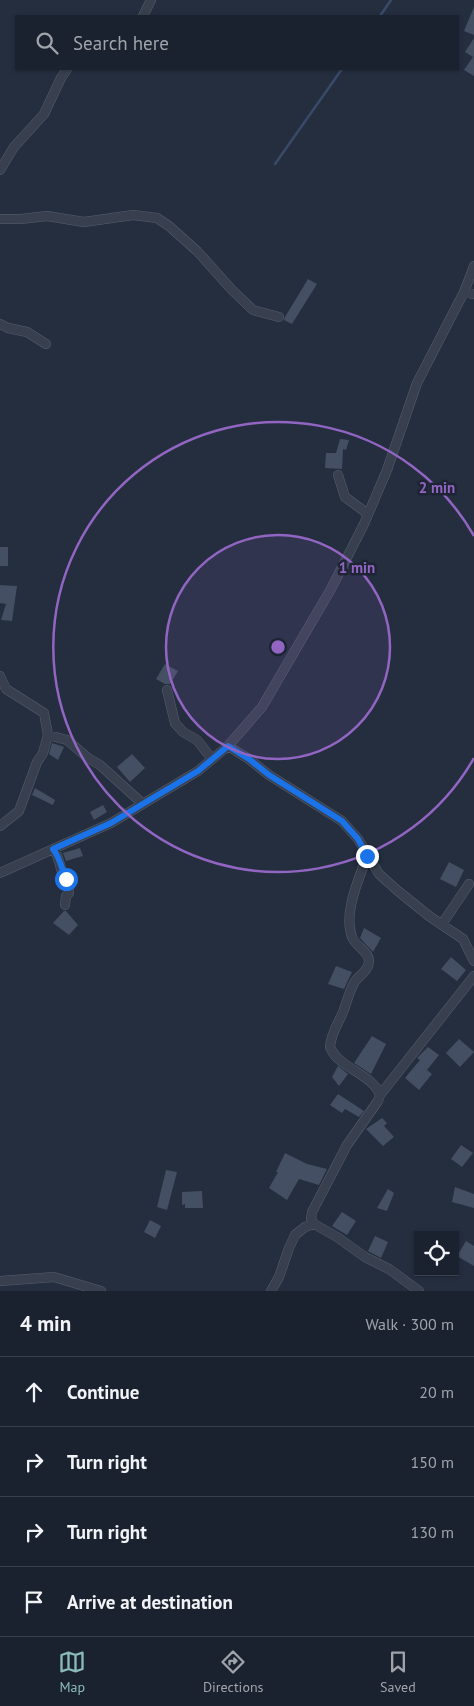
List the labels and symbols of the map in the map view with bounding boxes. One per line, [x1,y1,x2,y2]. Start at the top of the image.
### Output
text: 2 min [419,478,455,497]
text: 1 min [339,558,375,577]
centre of rings [269,638,287,656]
route end [356,845,379,868]
route start [55,868,78,891]

